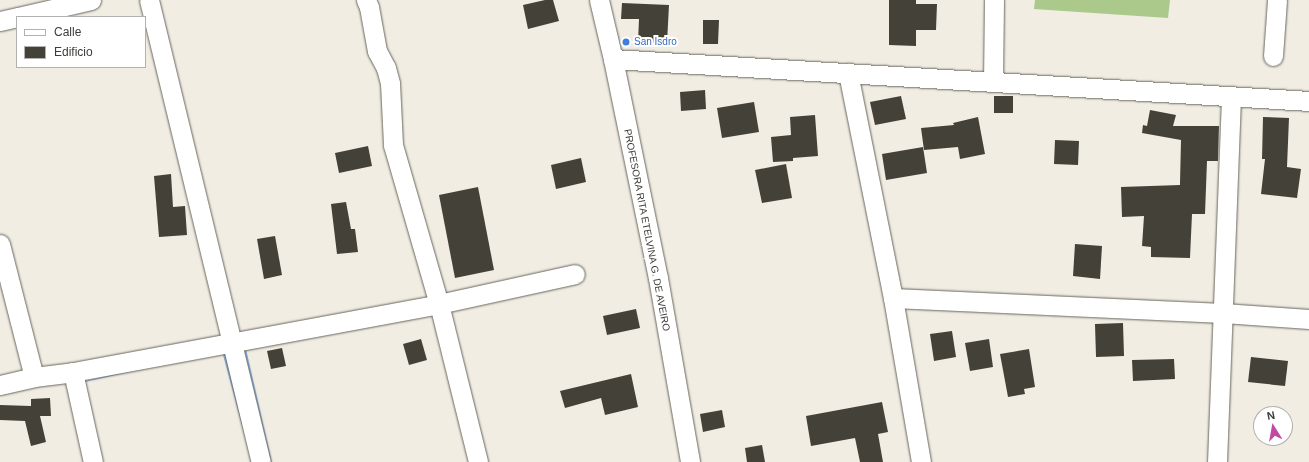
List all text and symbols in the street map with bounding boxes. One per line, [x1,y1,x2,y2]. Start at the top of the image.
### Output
legend [16,16,146,68]
text: Calle [54,25,81,39]
place label: San Isdro [634,36,677,48]
marker: San Isdro [621,37,631,47]
text: Edificio [54,45,93,59]
street label: PROFESORA RITA ETELVINA G. DE AVEIRO [621,127,673,333]
north arrow [1253,406,1293,446]
text: N [1266,409,1276,422]

